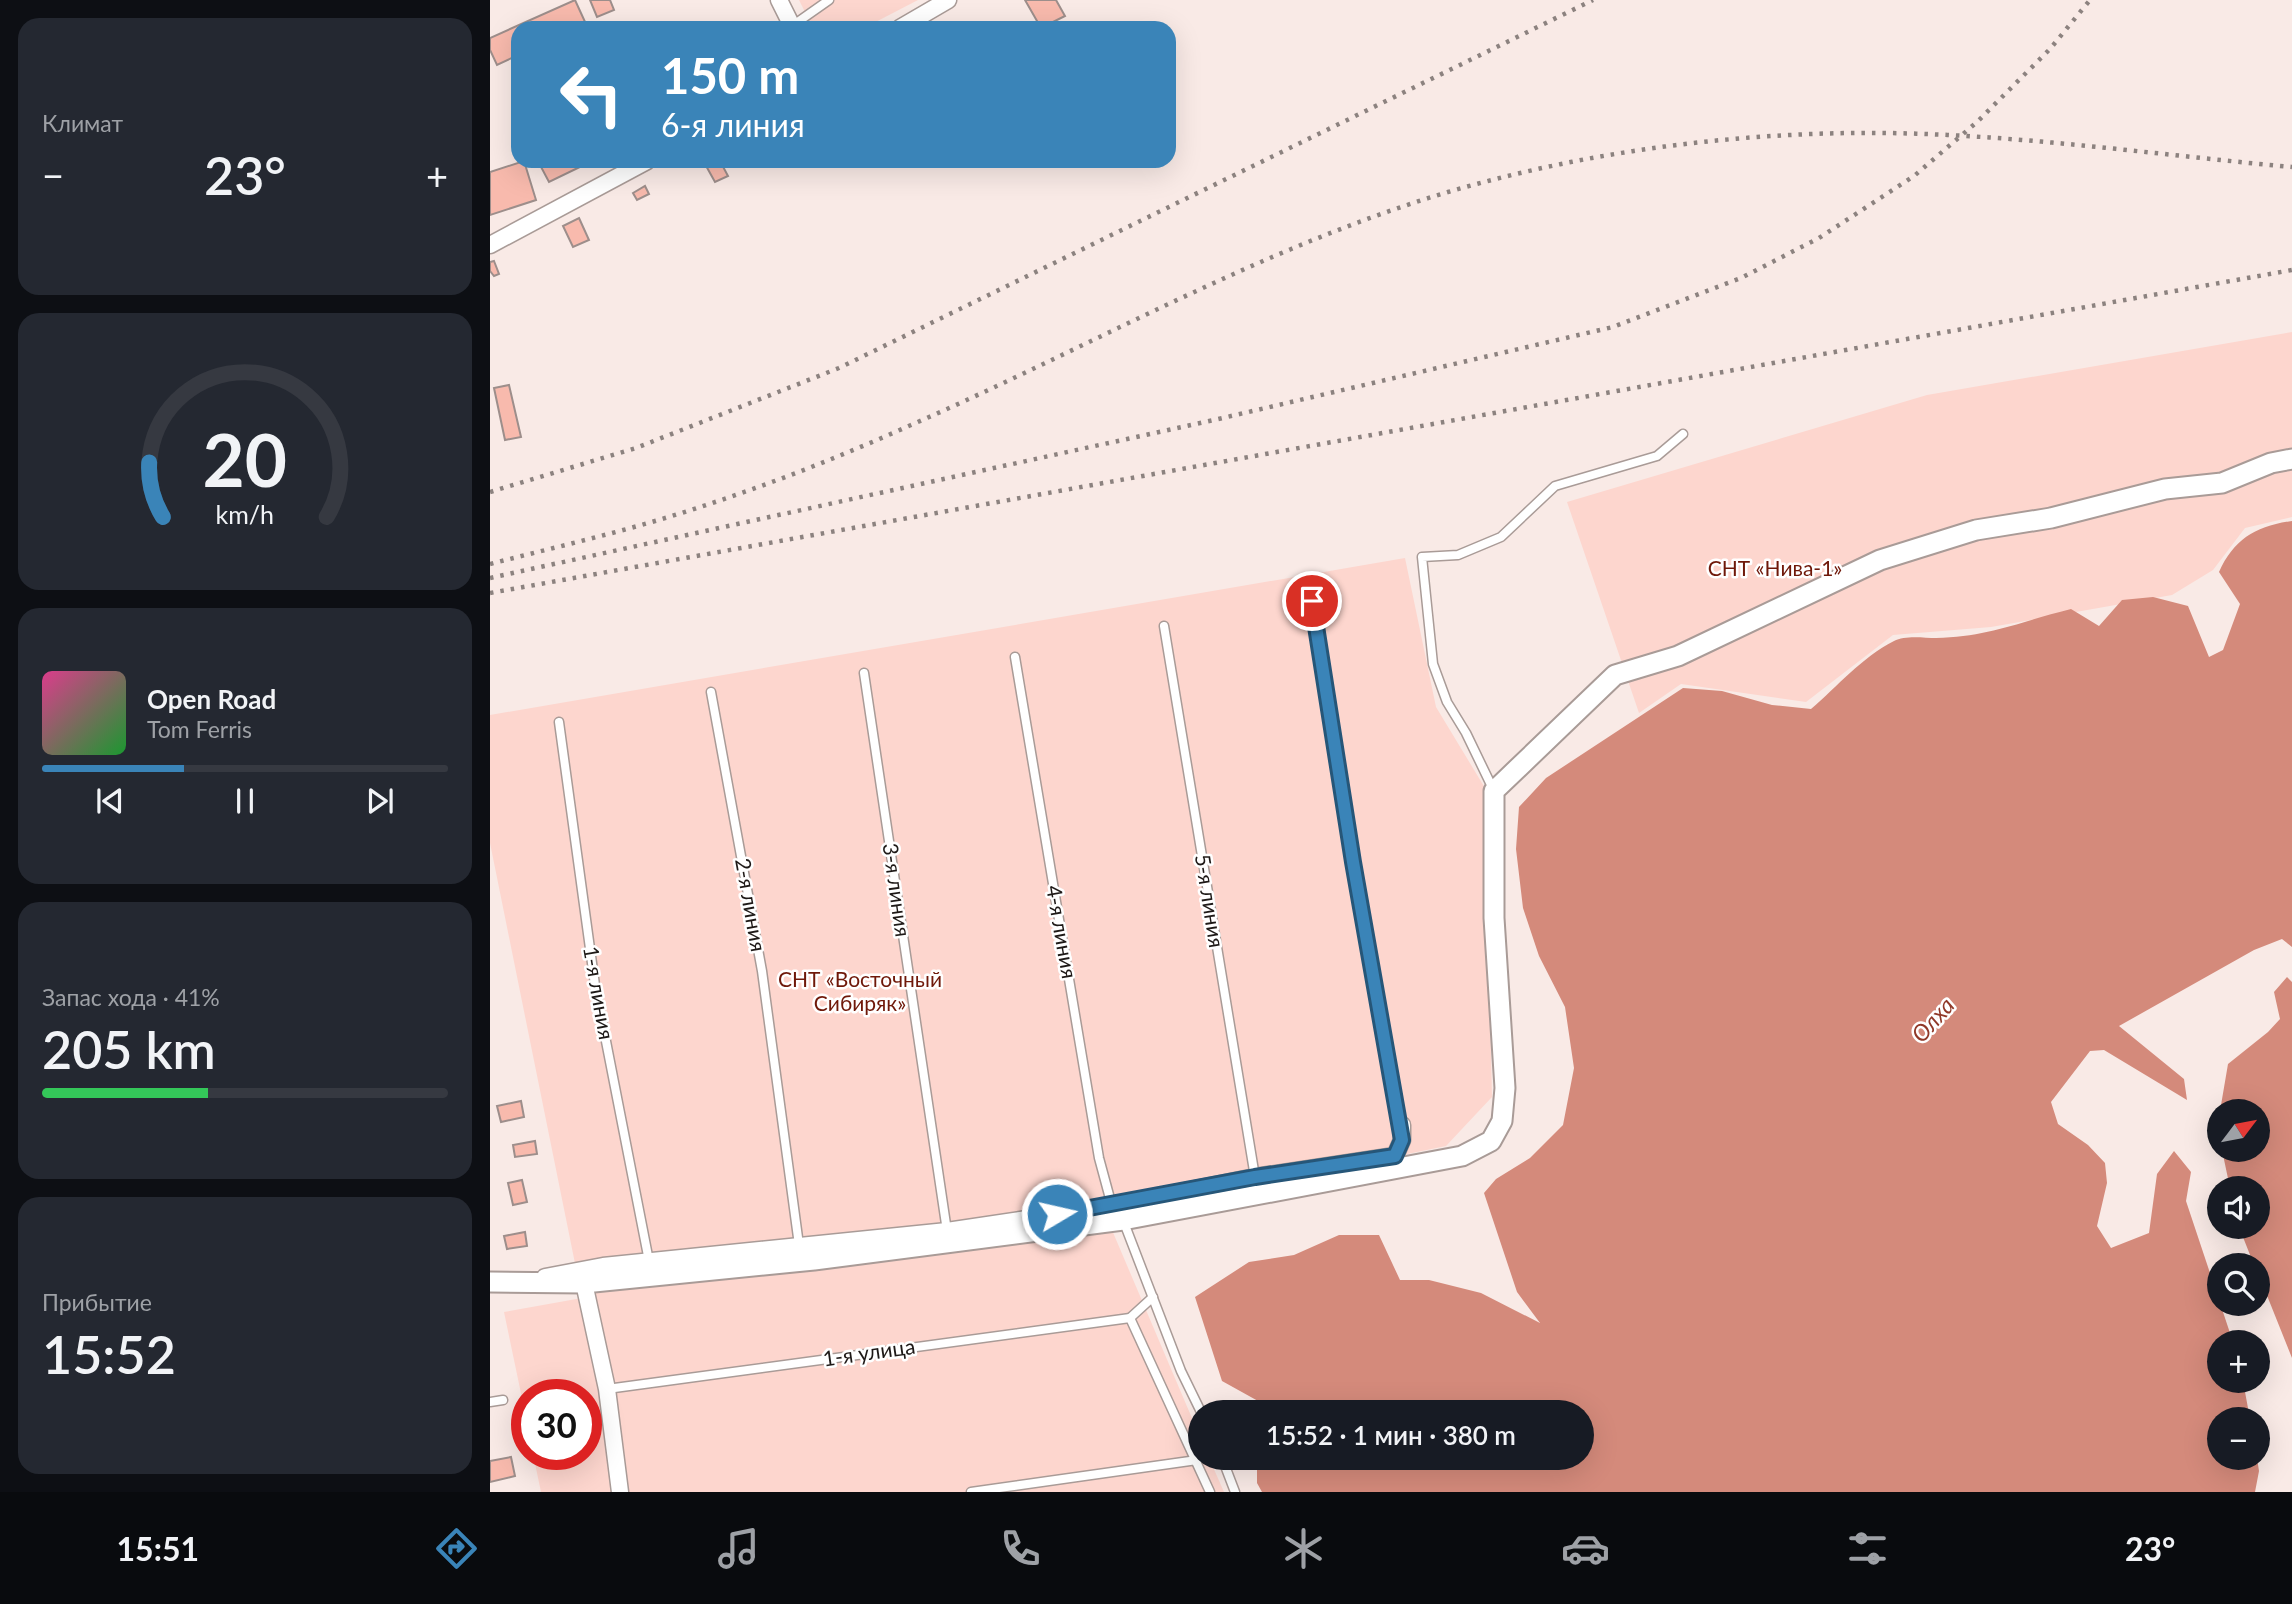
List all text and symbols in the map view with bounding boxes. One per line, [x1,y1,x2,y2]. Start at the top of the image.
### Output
text: 150 m [661,46,799,104]
icon: left [546,49,637,140]
text: 6-я линия [661,105,805,144]
text: Климат [42,109,123,137]
text: 23° [204,144,286,206]
text: − [42,152,64,198]
text: + [426,152,448,198]
text: 20 [203,416,287,504]
text: km/h [216,499,274,529]
park label: СНТ «Нива-1» [1708,555,1842,580]
pin [1282,571,1342,631]
icon: arrive [1293,582,1331,620]
text: Open Road [147,683,276,715]
text: Tom Ferris [147,715,252,743]
icon: previous [91,782,129,820]
icon: pause [226,782,264,820]
icon: next [361,782,399,820]
street label: 3-я линия [879,841,916,938]
street label: 5-я линия [1191,852,1230,949]
street label: 2-я линия [731,856,772,953]
street label: 4-я линия [1042,883,1083,980]
street label: 1-я линия [579,944,620,1041]
park label: СНТ «Восточный Сибиряк» [778,966,942,1015]
text: Запас хода · 41% [42,983,220,1011]
water label: Олха [1905,991,1960,1047]
text: 205 km [42,1018,216,1080]
north arrow [2207,1099,2270,1162]
map controls [2207,1099,2270,1470]
button: sound [2207,1176,2270,1239]
position arrow [1020,1177,1094,1251]
button: search [2207,1253,2270,1316]
text: Прибытие [42,1288,152,1316]
text: 15:52 [42,1323,176,1385]
button: + [2207,1330,2270,1393]
street label: 1-я улица [821,1333,917,1370]
speed limit sign: 30 [511,1379,602,1470]
button: − [2207,1407,2270,1470]
text: 15:52 · 1 мин · 380 m [1266,1419,1516,1451]
icon: directions [432,1524,481,1573]
icon: music [714,1524,763,1573]
icon: phone [996,1524,1045,1573]
icon: climate [1279,1524,1328,1573]
icon: car [1561,1524,1610,1573]
icon: filters [1843,1524,1892,1573]
text: 15:51 [117,1529,199,1568]
text: 23° [2125,1529,2175,1568]

